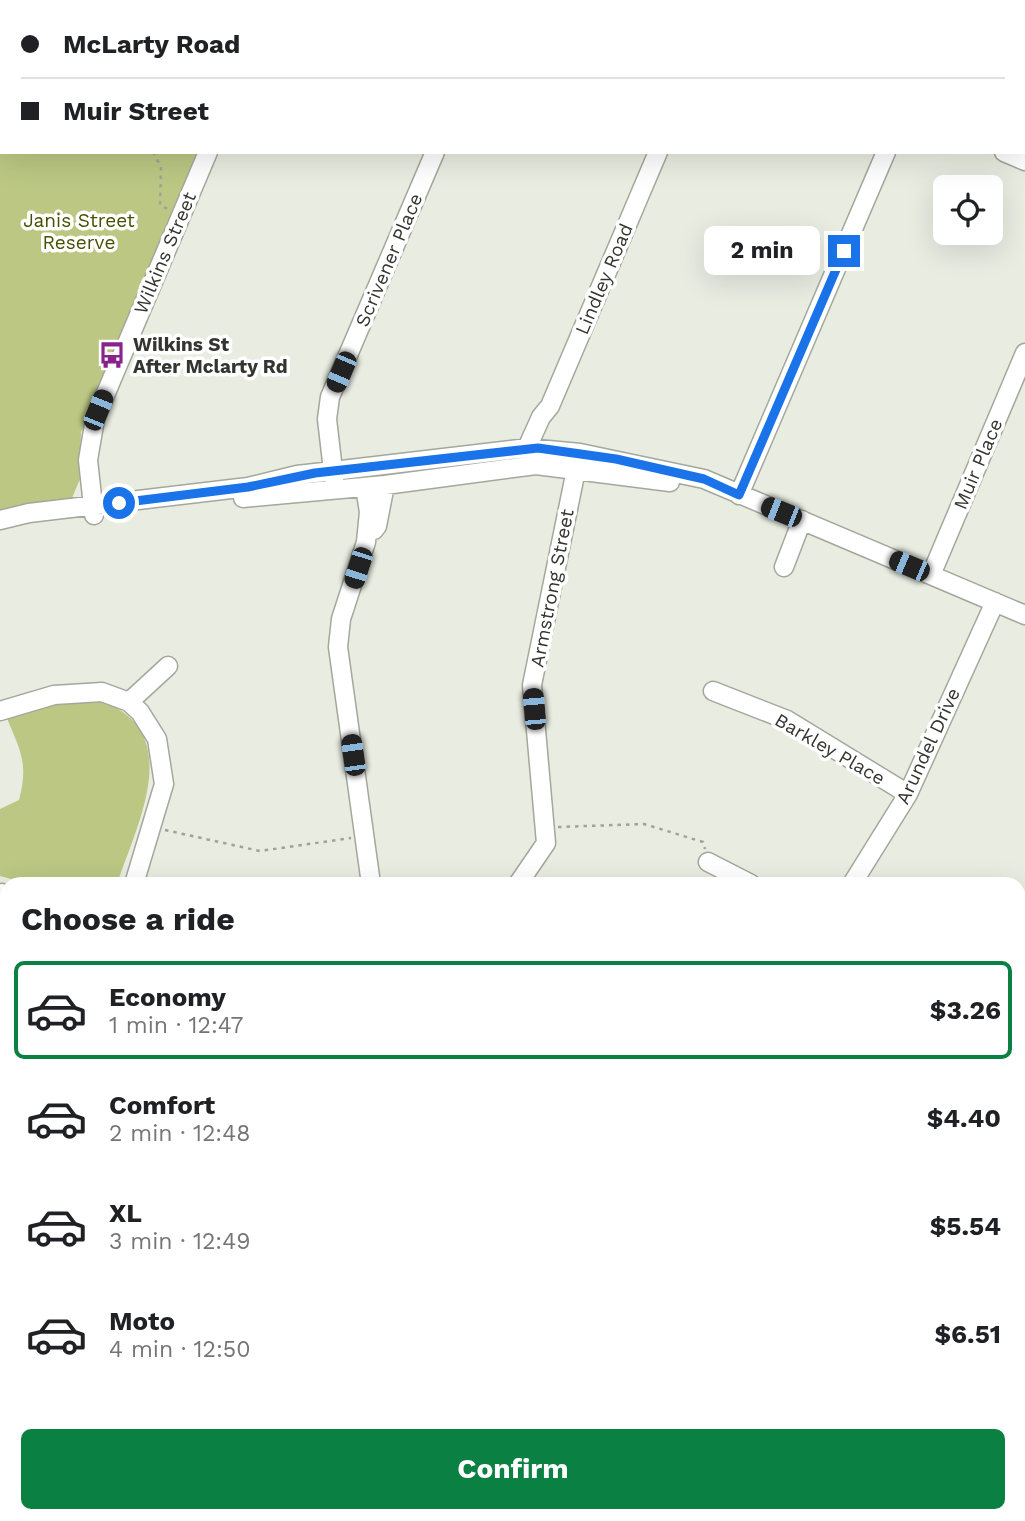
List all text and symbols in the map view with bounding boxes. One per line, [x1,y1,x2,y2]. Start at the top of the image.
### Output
text: McLarty Road [63,29,240,59]
text: Muir Street [63,96,209,126]
map controls [933,175,1003,245]
button: locate [933,175,1003,245]
street label: Wilkins Street [129,188,201,318]
street label: Scrivener Place [351,190,427,330]
park label: Janis Street Reserve [23,209,135,254]
street label: Lindley Road [570,220,638,338]
callout: 2 min [704,226,820,276]
route end [828,235,860,267]
text: 2 min [731,237,793,264]
place label: Wilkins St After Mclarty Rd [133,333,288,378]
bus stop icon: Wilkins St After Mclarty Rd [97,340,127,370]
car [324,349,359,395]
car [81,387,116,433]
street label: Muir Place [949,415,1007,513]
route start [103,487,135,519]
car [758,494,805,530]
street label: Armstrong Street [525,507,579,669]
car [342,545,375,591]
car [886,548,933,584]
street label: Arundel Drive [891,684,965,808]
car [522,687,547,731]
street label: Barkley Place [771,708,889,790]
car [340,733,367,777]
text: Choose a ride [21,900,235,938]
icon: car [25,979,88,1042]
text: Economy [109,982,226,1012]
text: $3.26 [930,995,1001,1025]
text: 1 min · 12:47 [109,1012,244,1039]
icon: car [25,1087,88,1150]
text: Comfort [109,1090,215,1120]
text: $4.40 [927,1103,1001,1133]
text: 2 min · 12:48 [109,1120,250,1147]
icon: car [25,1195,88,1258]
text: XL [109,1198,142,1228]
text: $5.54 [930,1211,1001,1241]
text: 3 min · 12:49 [109,1228,250,1255]
icon: car [25,1303,88,1366]
text: Moto [109,1306,175,1336]
text: $6.51 [934,1319,1001,1349]
text: 4 min · 12:50 [109,1336,250,1363]
button: Confirm [21,1429,1005,1509]

